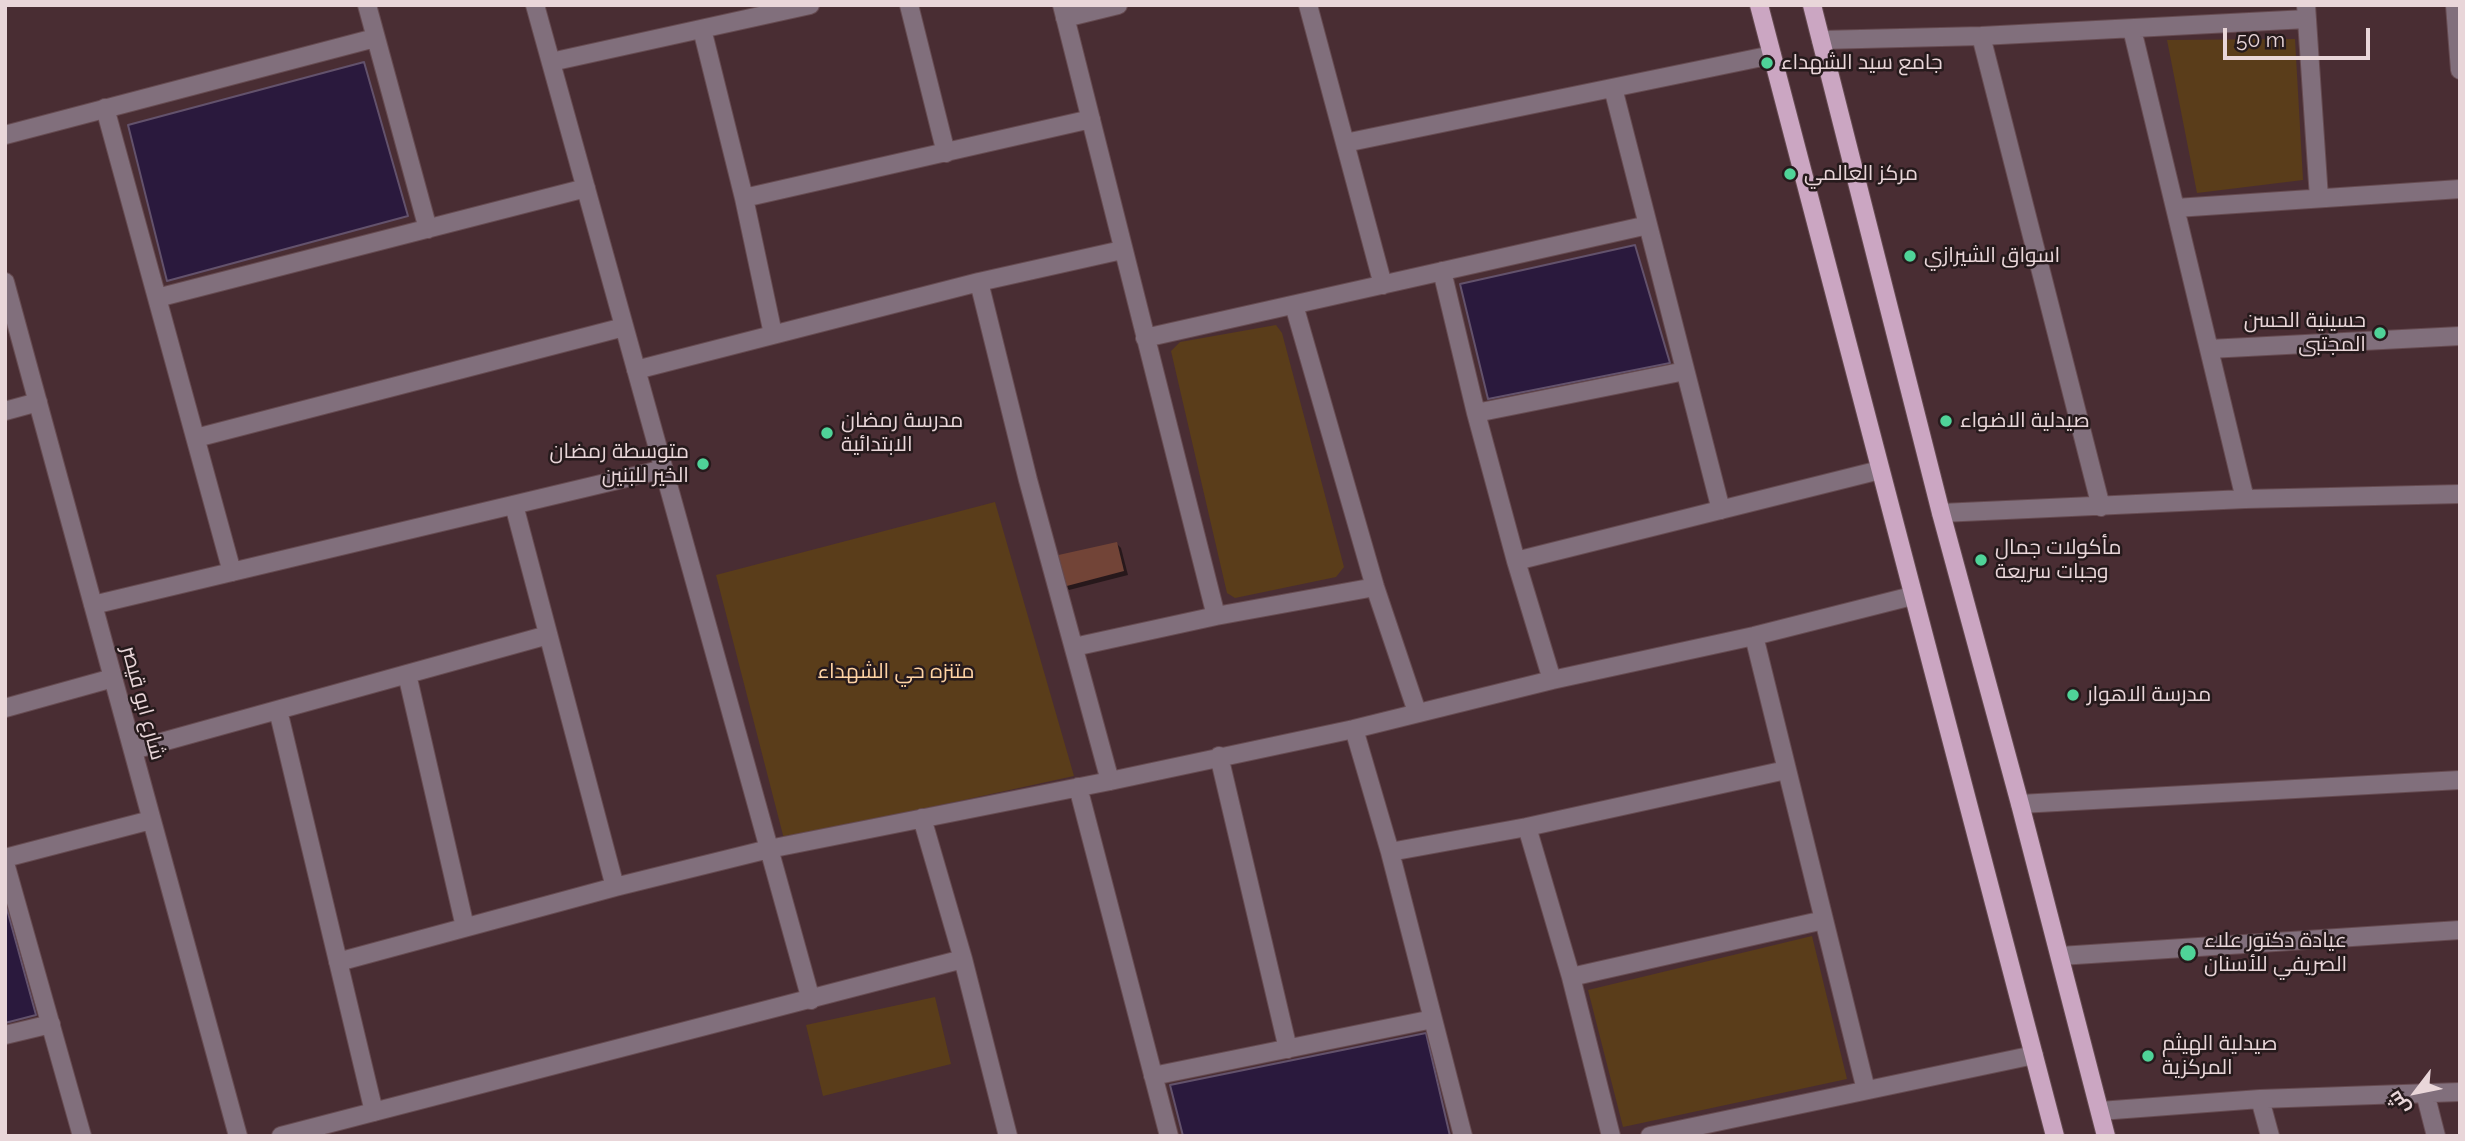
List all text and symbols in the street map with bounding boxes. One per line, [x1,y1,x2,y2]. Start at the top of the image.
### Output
scale bar [2227,14,2374,58]
text: 50 m [2236,27,2285,52]
place label: جامع سيد الشهداء [1781,50,1943,76]
marker: جامع سيد الشهداء [1759,55,1775,71]
place label: مركز العالمي [1804,161,1918,187]
marker: مركز العالمي [1782,166,1798,182]
place label: اسواق الشيرازي [1924,243,2060,269]
marker: اسواق الشيرازي [1902,248,1918,264]
place label: حسينية الحسن المجتبى [2244,308,2366,358]
marker: حسينية الحسن المجتبى [2372,325,2388,341]
place label: مدرسة رمضان الابتدائية [841,408,963,458]
place label: صيدلية الاضواء [1960,408,2090,434]
marker: صيدلية الاضواء [1938,413,1954,429]
marker: مدرسة رمضان الابتدائية [819,425,835,441]
place label: متوسطة رمضان الخير للبنين [550,439,689,489]
marker: متوسطة رمضان الخير للبنين [695,456,711,472]
place label: مأكولات جمال وجبات سريعة [1995,535,2121,585]
marker: مأكولات جمال وجبات سريعة [1973,552,1989,568]
street label: شارع ابو قيصر [116,643,170,763]
park label: متنزه حي الشهداء [818,659,974,685]
place label: مدرسة الاهوار [2087,682,2211,708]
marker: مدرسة الاهوار [2065,687,2081,703]
place label: عيادة دكتور علاء الصريفي للأسنان [2204,928,2347,978]
marker: عيادة دكتور علاء الصريفي للأسنان [2178,943,2198,963]
place label: صيدلية الهيثم المركزية [2162,1031,2278,1081]
marker: صيدلية الهيثم المركزية [2140,1048,2156,1064]
north arrow [2381,1057,2451,1127]
text: ش [2382,1087,2414,1119]

